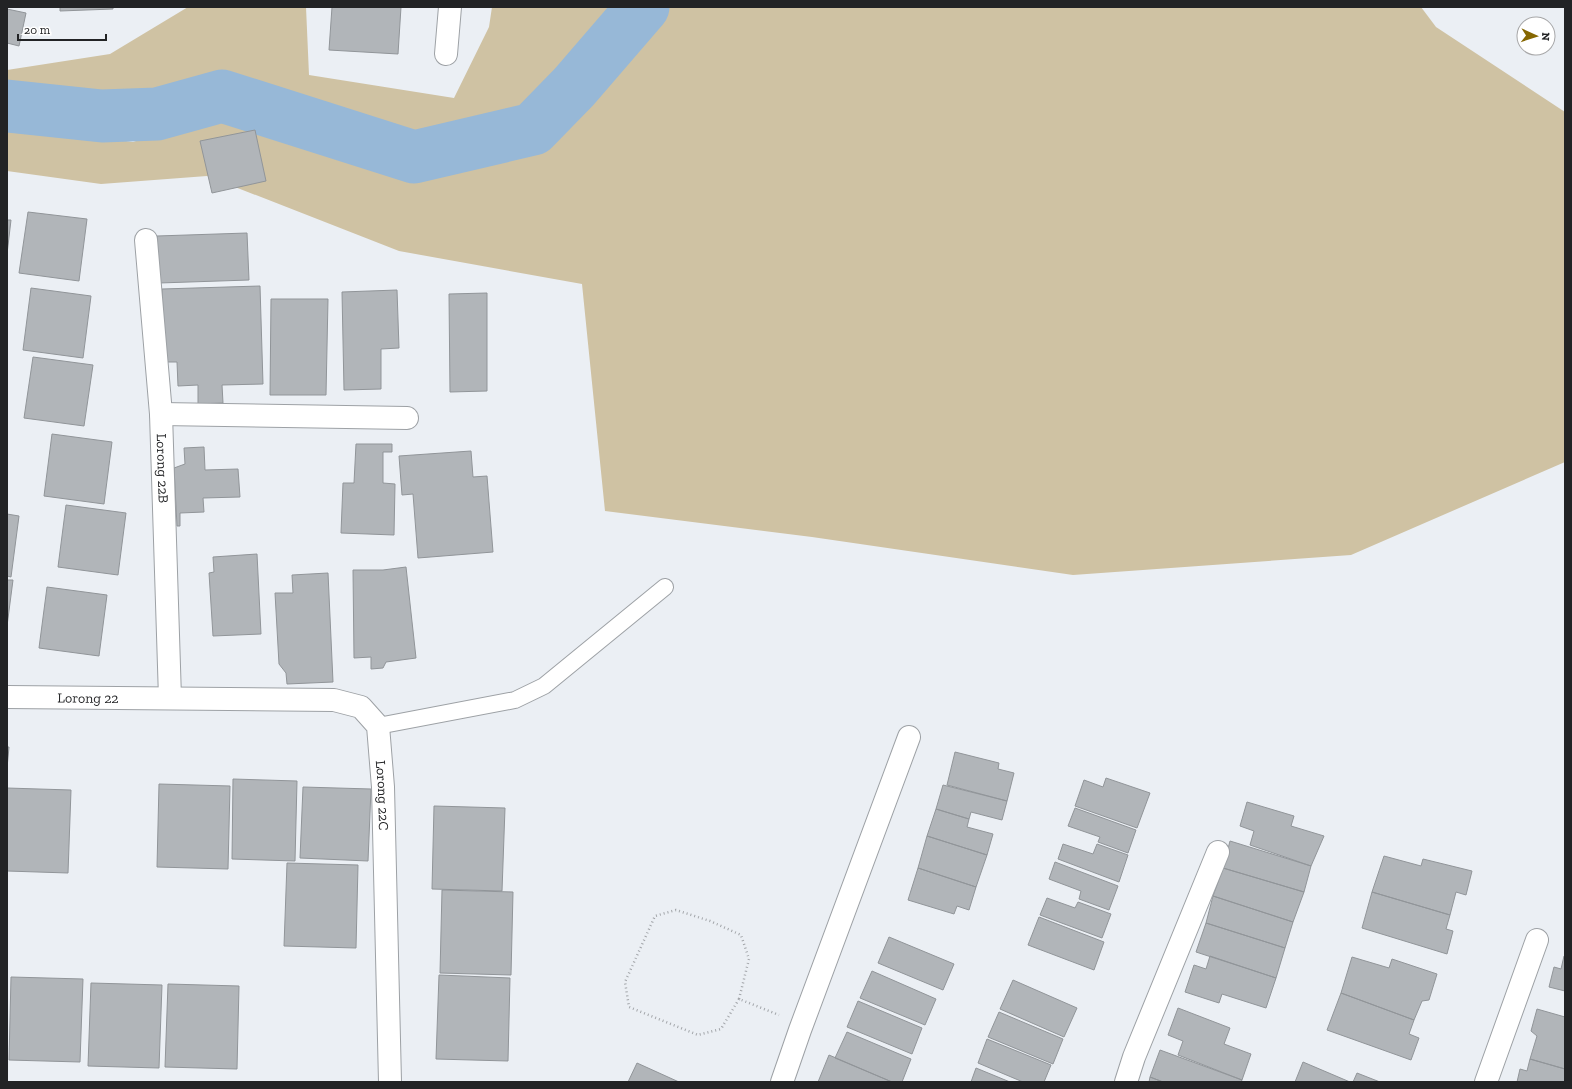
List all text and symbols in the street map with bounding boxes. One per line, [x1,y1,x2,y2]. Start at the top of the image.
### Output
scale bar [18,16,106,42]
north arrow [1516,16,1556,56]
text: 20 m [24,23,51,37]
text: N [1539,32,1552,42]
street label: Lorong 22B [153,433,172,503]
street label: Lorong 22 [57,689,119,707]
street label: Lorong 22C [372,760,393,831]

